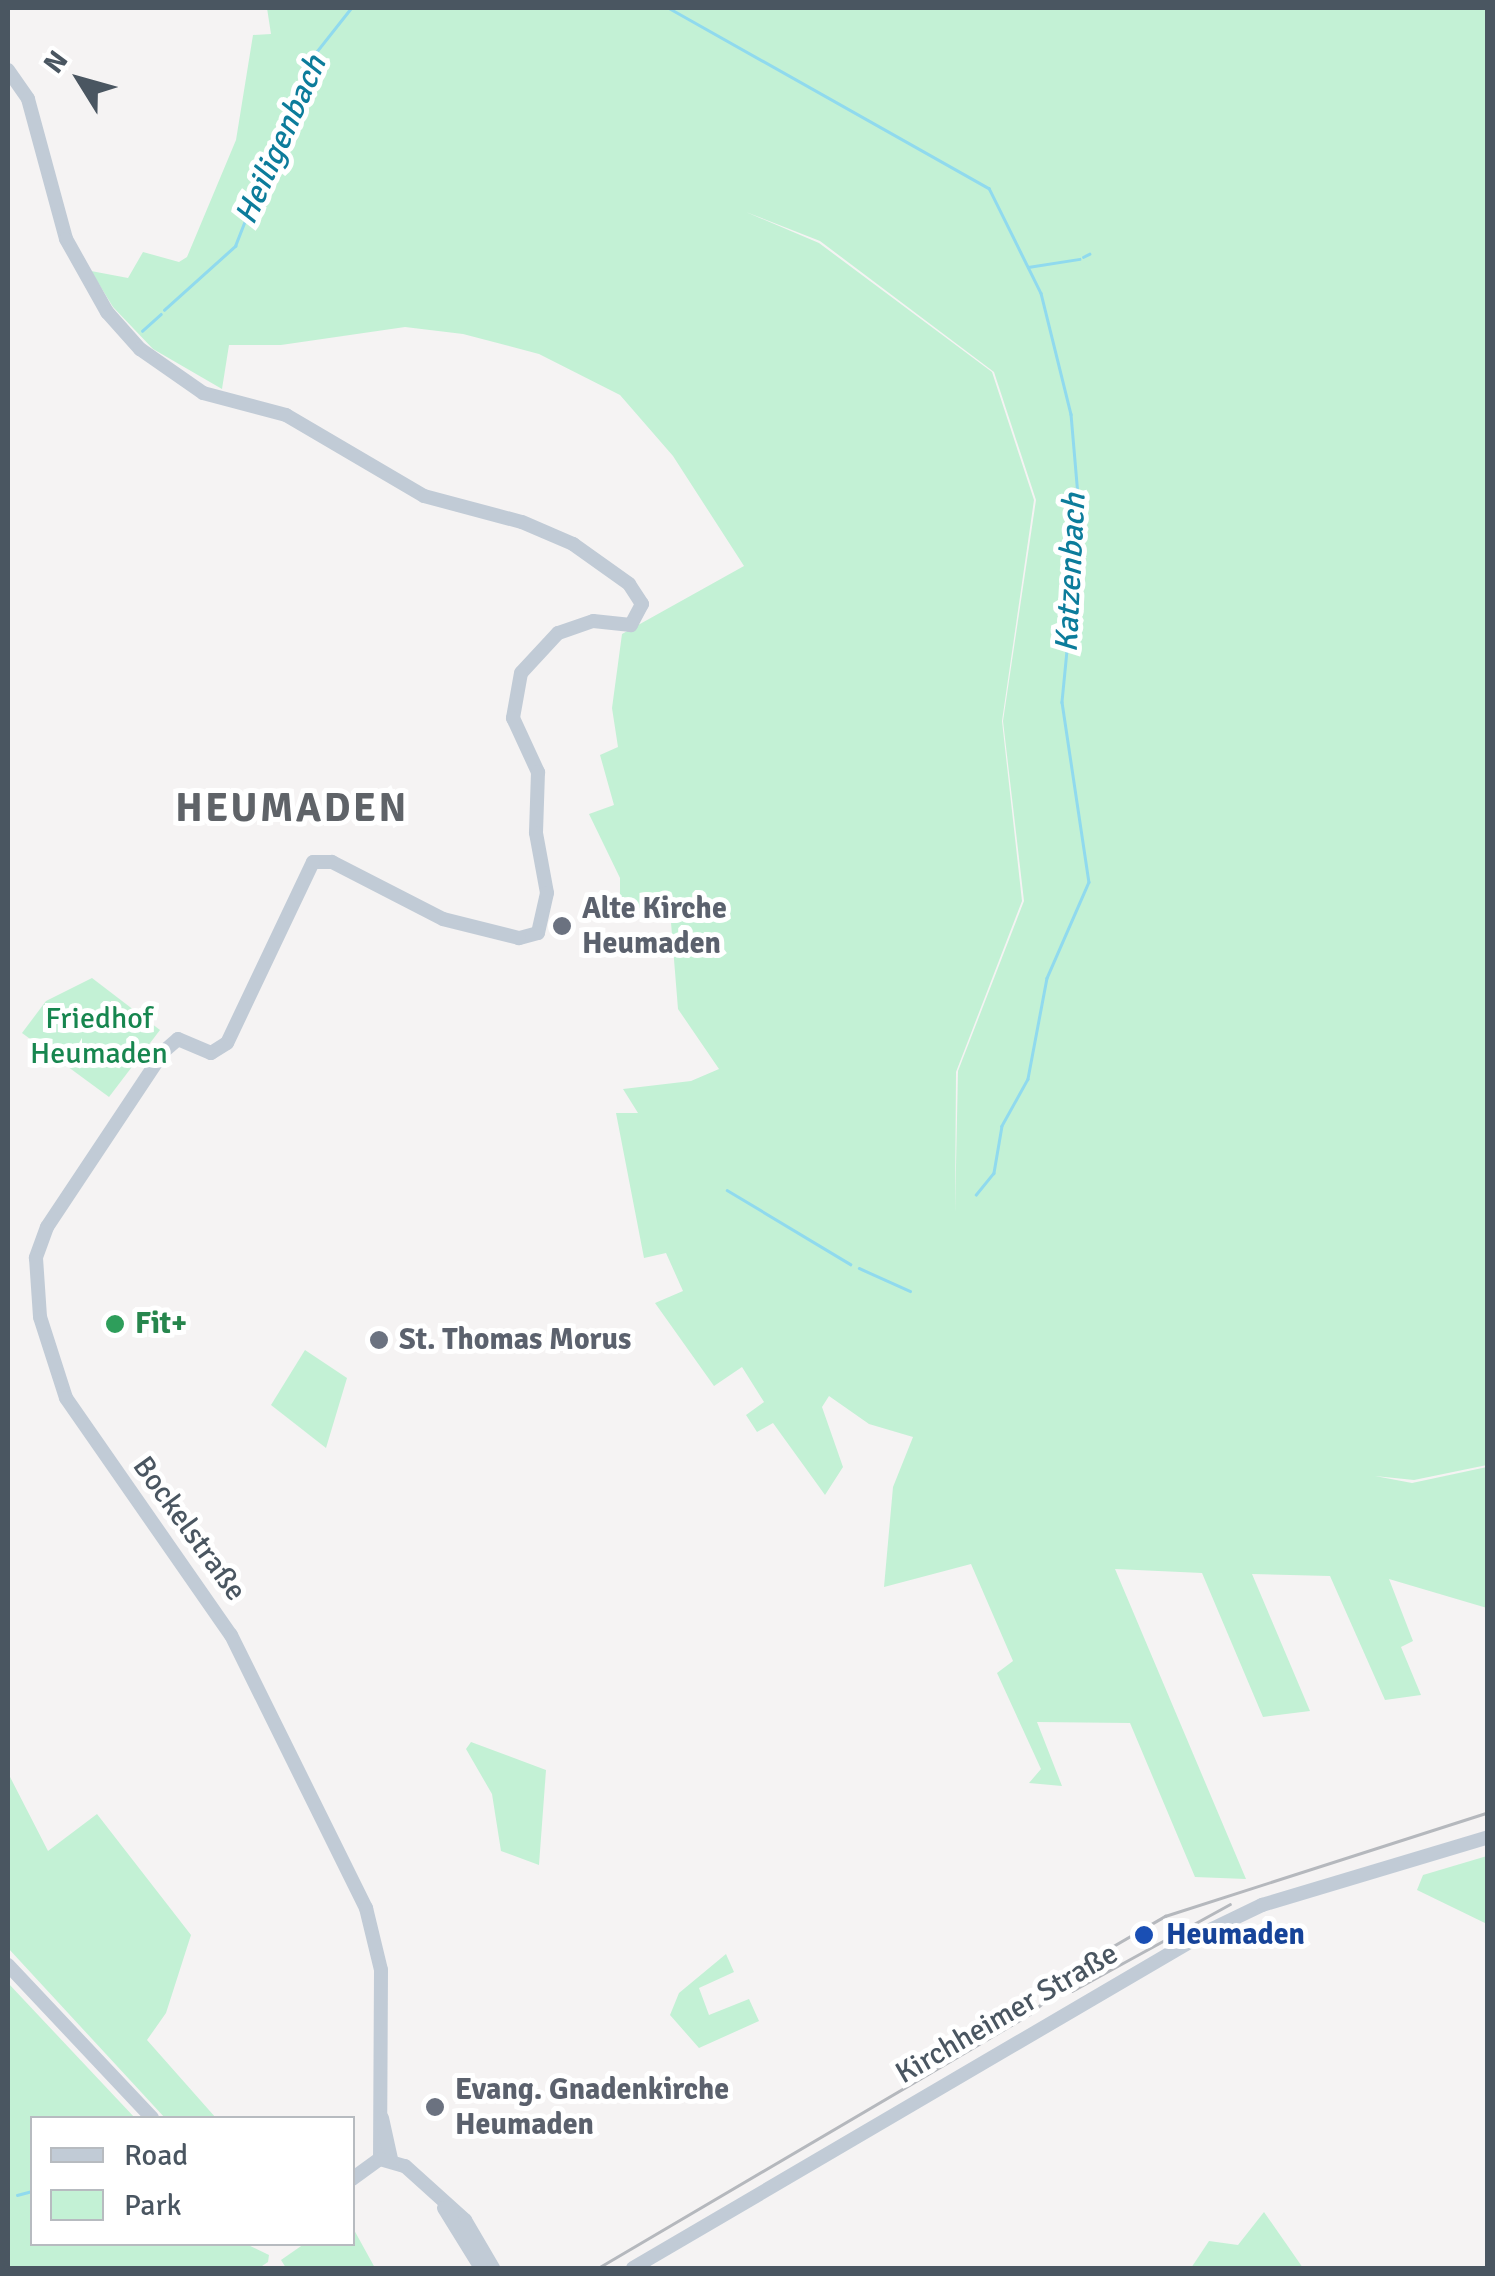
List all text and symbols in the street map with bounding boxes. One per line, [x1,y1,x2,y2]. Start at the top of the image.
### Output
north arrow [30,30,130,130]
text: N [37,44,75,80]
water label: Heiligenbach [227,50,335,230]
water label: Katzenbach [1048,492,1094,654]
district label: HEUMADEN [175,784,409,832]
place label: Alte Kirche Heumaden [582,891,727,962]
marker: Alte Kirche Heumaden [551,915,573,937]
park label: Friedhof Heumaden [30,1001,168,1072]
place label: Fit+ [135,1306,187,1342]
marker: Fit+ [104,1313,126,1335]
place label: St. Thomas Morus [399,1322,631,1358]
marker: St. Thomas Morus [368,1329,390,1351]
street label: Bockelstraße [125,1450,253,1608]
place label: Heumaden [1166,1917,1305,1953]
marker: Heumaden [1131,1922,1157,1948]
street label: Kirchheimer Straße [890,1936,1124,2092]
place label: Evang. Gnadenkirche Heumaden [455,2072,729,2142]
marker: Evang. Gnadenkirche Heumaden [424,2096,446,2118]
legend [30,2116,355,2246]
text: Road [124,2137,188,2174]
text: Park [124,2187,182,2224]

